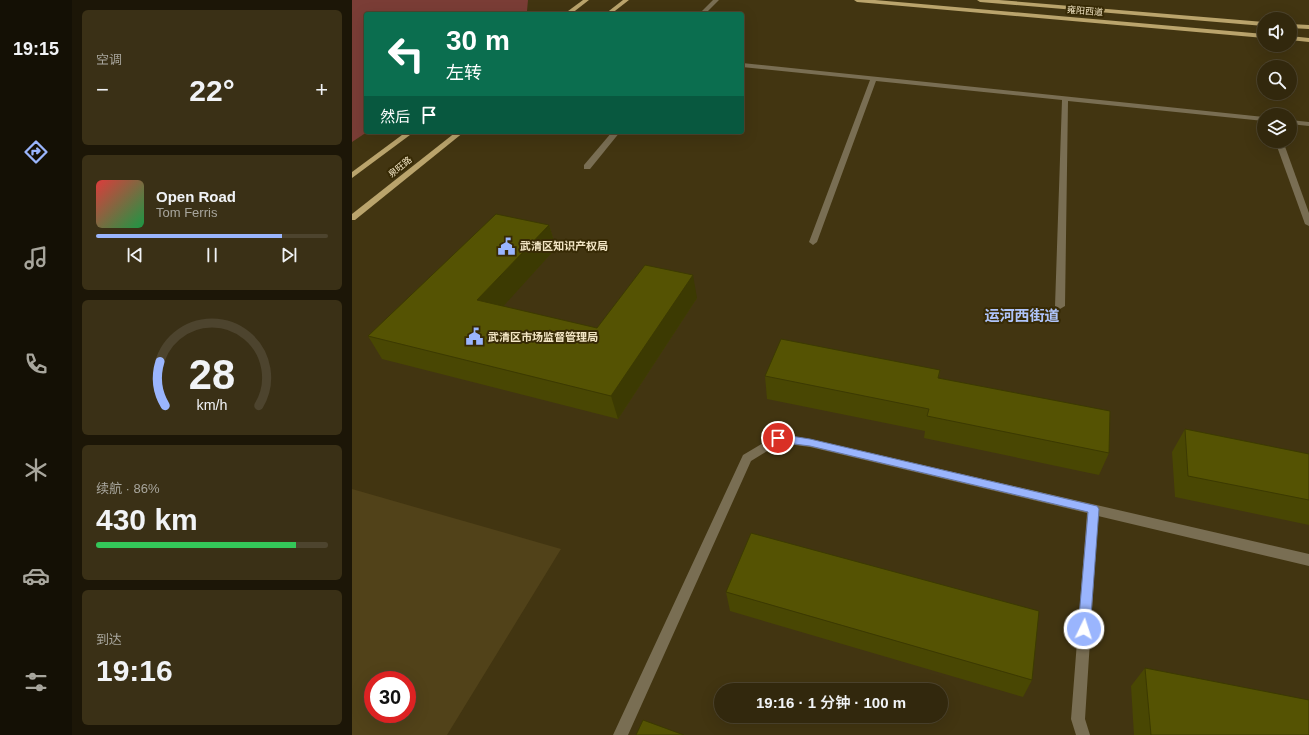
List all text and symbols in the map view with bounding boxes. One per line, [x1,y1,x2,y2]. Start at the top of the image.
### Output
street label: 雍阳西道 [1067,4,1103,18]
map controls [1257,12,1297,148]
button: sound [1257,12,1297,52]
text: 30 m [446,25,510,56]
icon: left [380,28,432,80]
text: 19:15 [13,39,59,59]
text: 空调 [96,52,122,67]
button: search [1257,60,1297,100]
text: 左转 [446,63,482,83]
text: 22° [189,74,235,107]
text: − [96,77,109,102]
text: + [315,77,328,102]
icon: arrive [418,104,440,126]
text: 然后 [380,108,410,125]
button: layers [1257,108,1297,148]
icon: directions [22,138,50,166]
street label: 泉旺路 [386,155,414,179]
text: Open Road [156,188,236,205]
text: Tom Ferris [156,205,217,220]
public building icon: 武清区知识产权局 [497,236,517,256]
place label: 武清区知识产权局 [520,240,608,252]
icon: music [22,244,50,272]
icon: previous [124,244,146,266]
icon: pause [201,244,223,266]
icon: next [278,244,300,266]
district label: 运河西街道 [984,307,1060,324]
public building icon: 武清区市场监督管理局 [465,327,485,347]
place label: 武清区市场监督管理局 [488,331,598,343]
icon: phone [22,350,50,378]
text: 28 [189,350,235,397]
text: km/h [197,396,228,412]
pin [761,421,795,455]
icon: arrive [767,427,789,449]
icon: climate [22,456,50,484]
text: 续航 · 86% [96,481,160,496]
text: 430 km [96,503,198,536]
icon: car [22,562,50,590]
position arrow [1063,608,1105,650]
text: 到达 [96,632,122,647]
text: 19:16 [96,654,173,687]
icon: filters [22,668,50,696]
speed limit sign: 30 [364,671,416,723]
text: 19:16 · 1 分钟 · 100 m [756,694,906,711]

